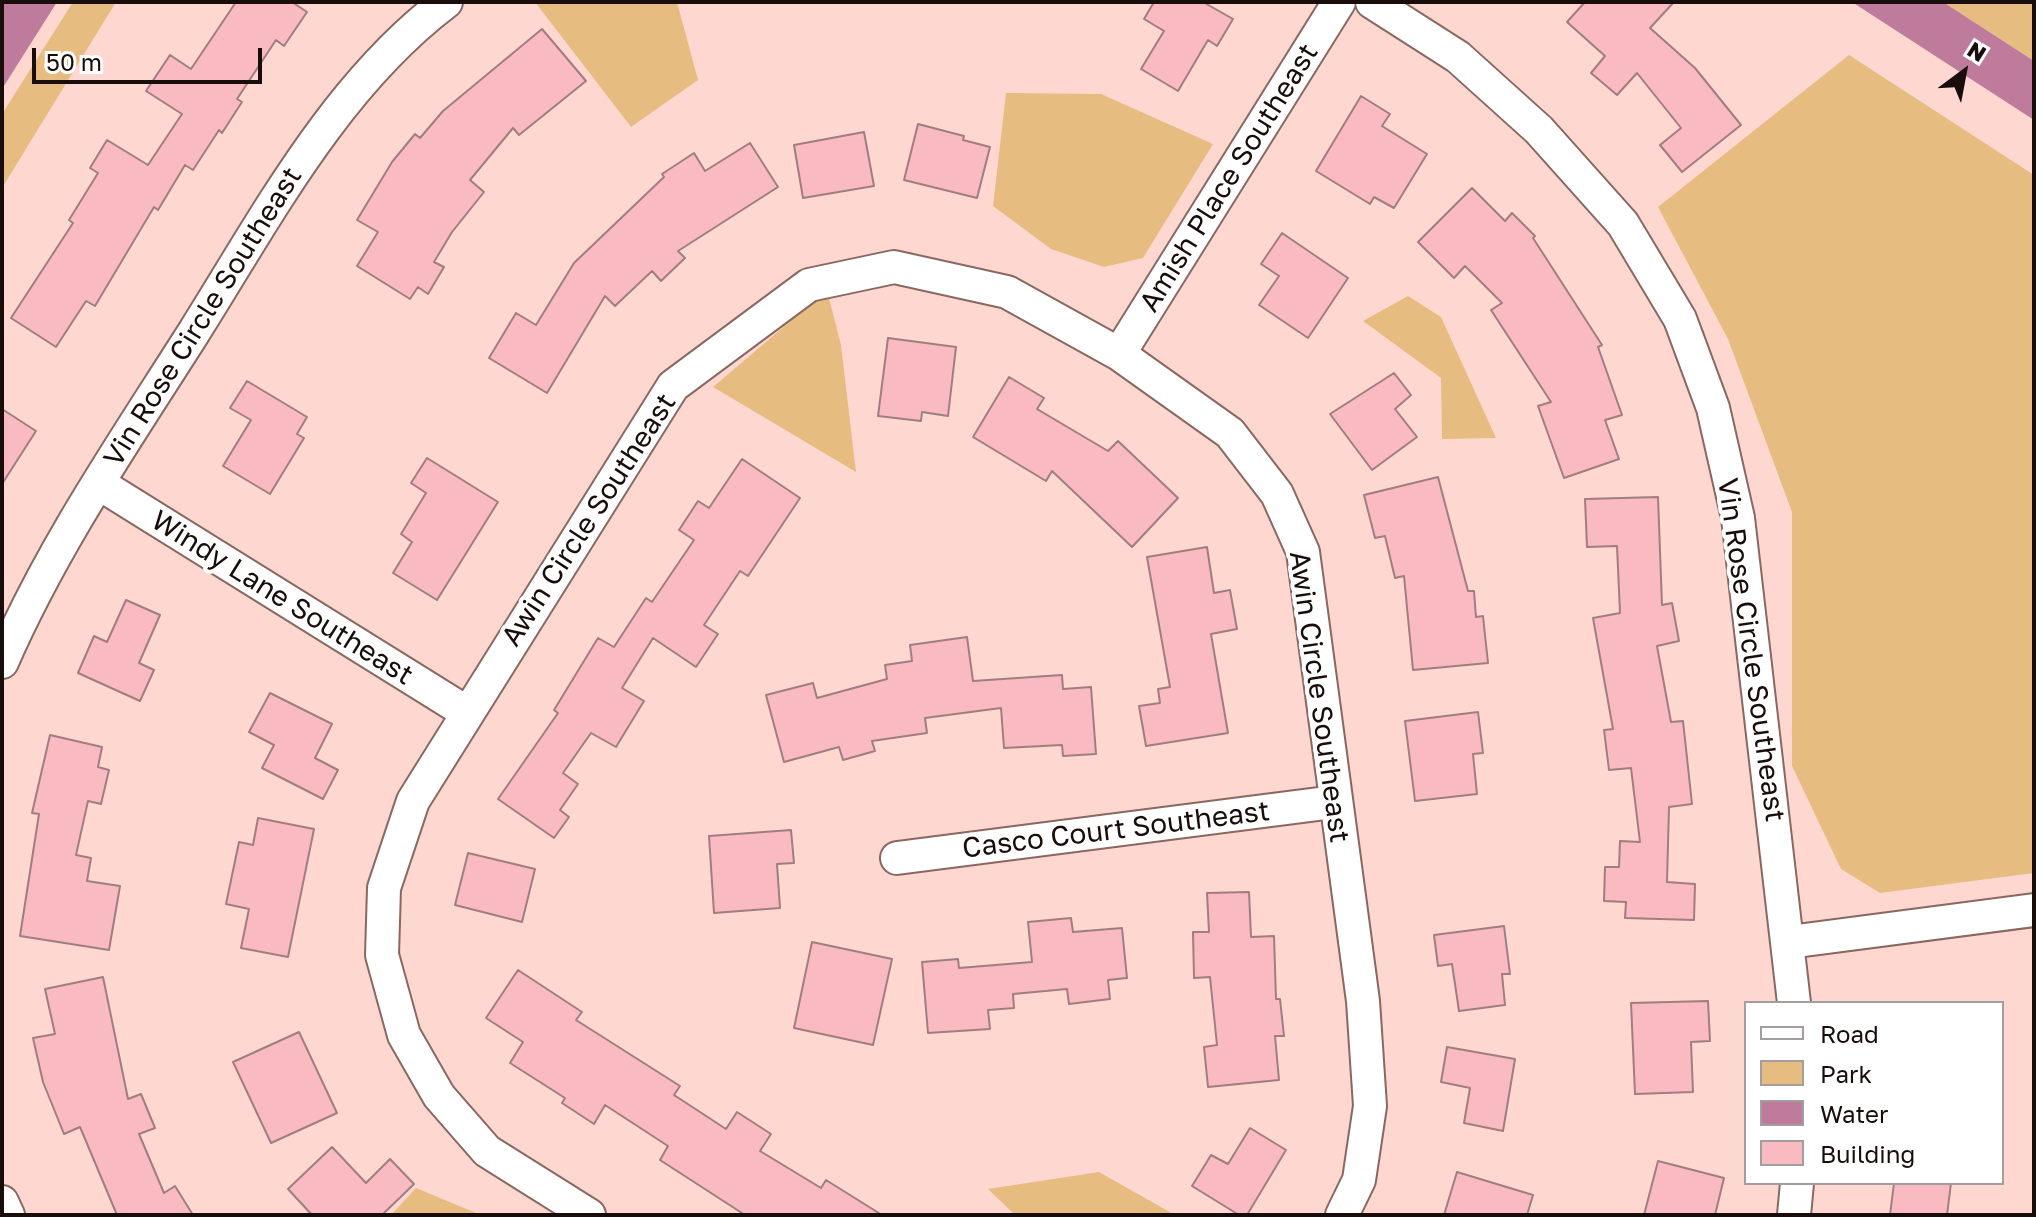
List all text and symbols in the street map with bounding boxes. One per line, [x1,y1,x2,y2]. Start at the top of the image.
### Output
scale bar [36,32,266,82]
north arrow [1924,32,2004,112]
text: N [1963,35,1991,67]
street label: Amish Place Southeast [1133,38,1325,318]
text: 50 m [46,47,102,76]
street label: Vin Rose Circle Southeast [97,161,309,473]
street label: Awin Circle Southeast [495,387,683,653]
street label: Vin Rose Circle Southeast [1710,476,1792,824]
street label: Windy Lane Southeast [145,504,419,692]
street label: Awin Circle Southeast [1282,549,1356,845]
street label: Casco Court Southeast [960,794,1272,866]
legend [1744,1001,2004,1185]
text: Road [1820,1019,1879,1048]
text: Park [1820,1059,1872,1088]
text: Water [1820,1099,1888,1128]
text: Building [1820,1139,1915,1168]

